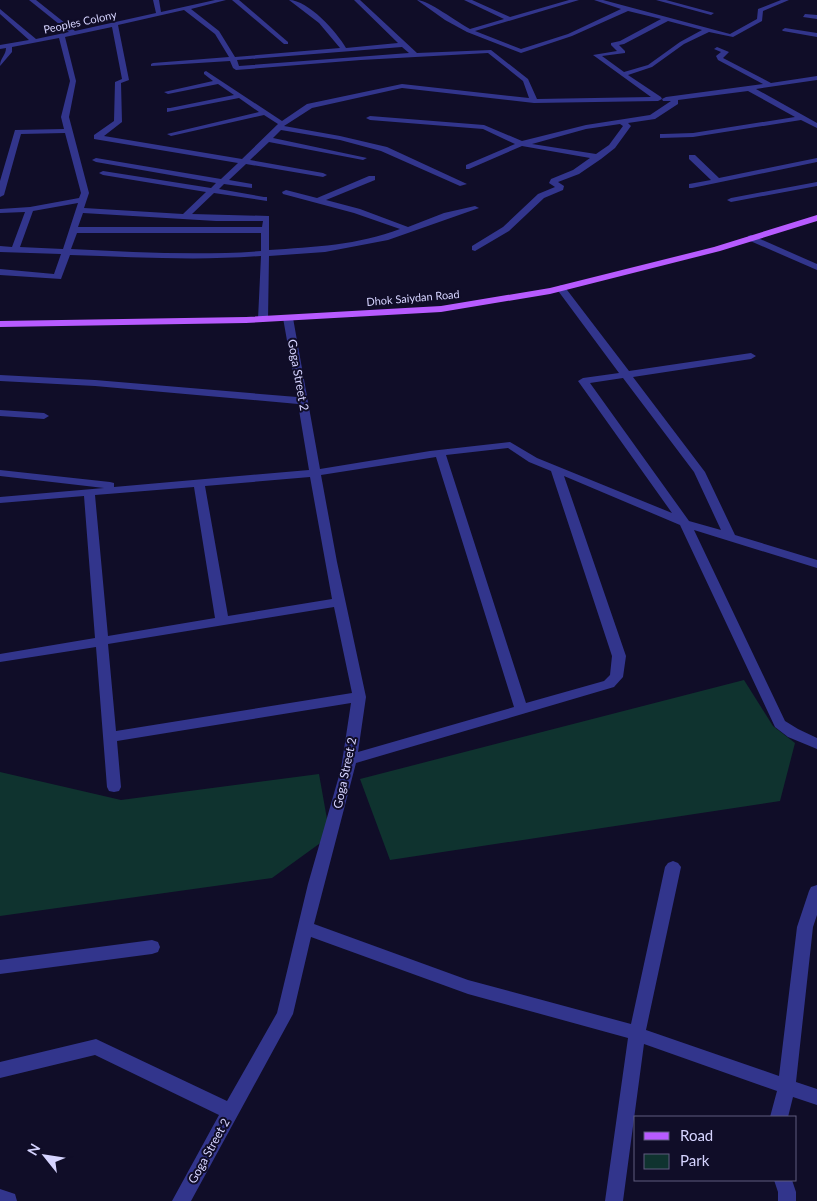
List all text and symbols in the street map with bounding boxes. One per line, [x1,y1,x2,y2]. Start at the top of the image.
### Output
street label: Peoples Colony [42,7,118,36]
street label: Dhok Saiydan Road [366,287,460,308]
street label: Goga Street 2 [285,338,312,412]
street label: Goga Street 2 [330,736,359,810]
street label: Goga Street 2 [184,1115,233,1186]
legend [634,1116,797,1181]
text: Road [680,1126,713,1144]
north arrow [20,1131,70,1181]
text: N [23,1140,43,1158]
text: Park [680,1151,710,1169]

